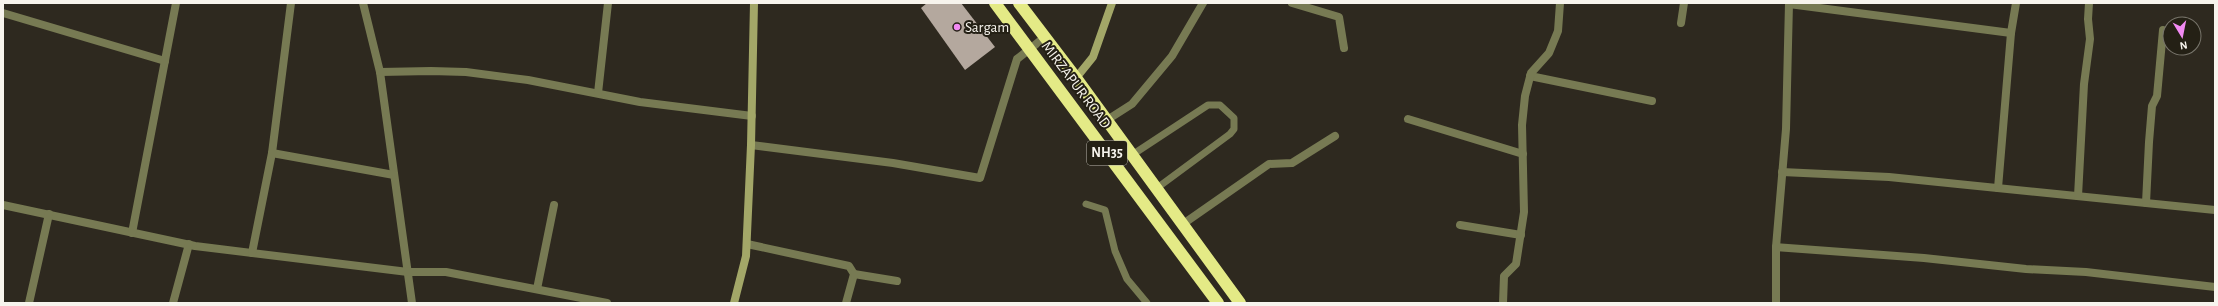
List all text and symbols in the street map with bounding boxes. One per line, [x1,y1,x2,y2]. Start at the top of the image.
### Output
north arrow [2162,16,2202,56]
place label: Sargam [965,20,1009,35]
marker: Sargam [952,22,962,32]
street label: MIRZAPUR ROAD [1039,39,1114,132]
text: N [2179,39,2188,51]
road number: NH35 [1087,141,1127,165]

